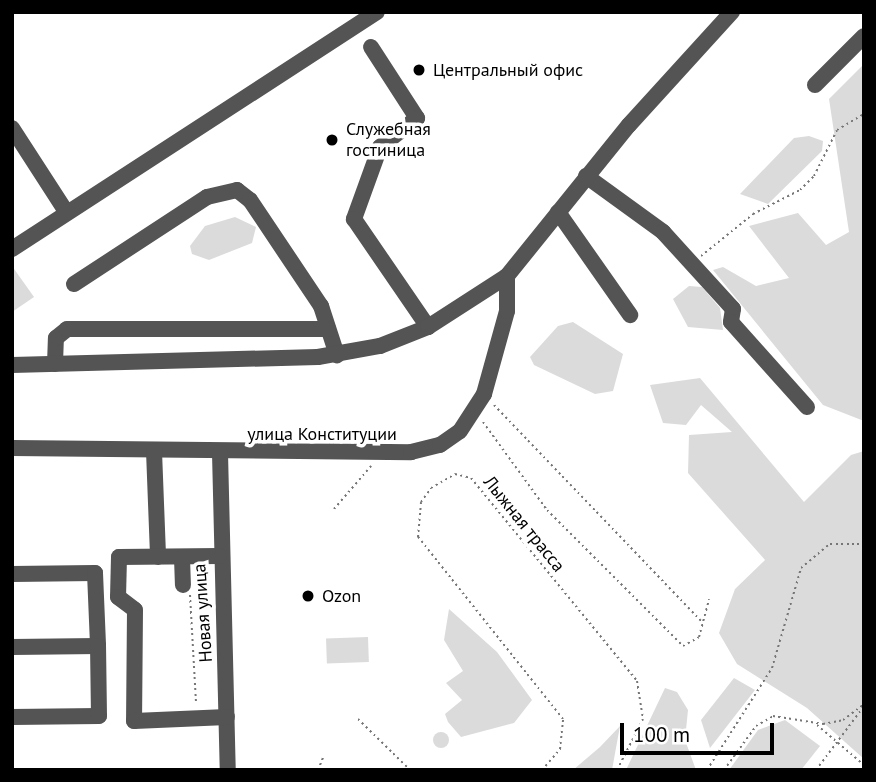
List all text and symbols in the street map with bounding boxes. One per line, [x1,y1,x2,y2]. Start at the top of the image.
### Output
place label: Центральный офис [433,59,583,81]
marker: Центральный офис [411,62,427,78]
place label: Служебная гостиница [346,119,431,162]
marker: Служебная гостиница [324,132,340,148]
street label: улица Конституции [247,423,397,445]
street label: Лыжная трасса [479,472,569,576]
street label: Новая улица [189,563,217,663]
place label: Ozon [322,585,361,607]
marker: Ozon [300,588,316,604]
scale bar [624,708,778,752]
text: 100 m [633,721,690,748]

